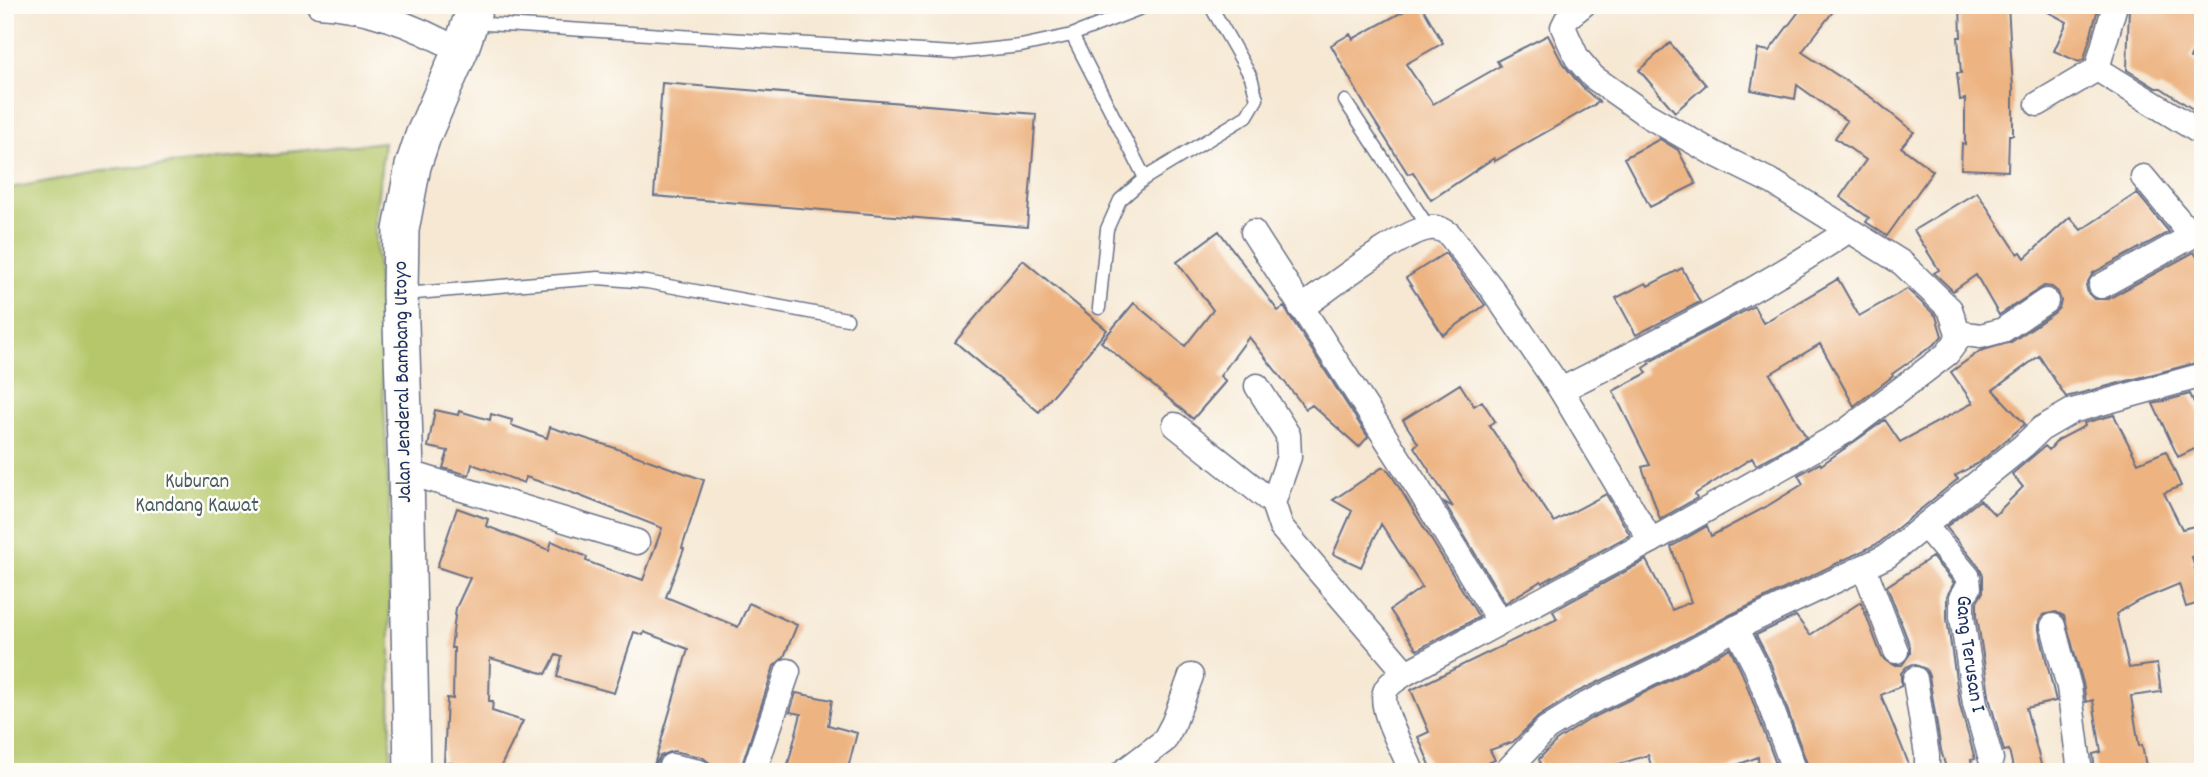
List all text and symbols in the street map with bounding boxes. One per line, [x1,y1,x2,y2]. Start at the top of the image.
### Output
street label: Jalan Jenderal Bambang Utoyo [387,261,421,503]
park label: Kuburan Kandang Kawat [135,468,259,522]
street label: Gang Terusan I [1947,595,1992,717]

